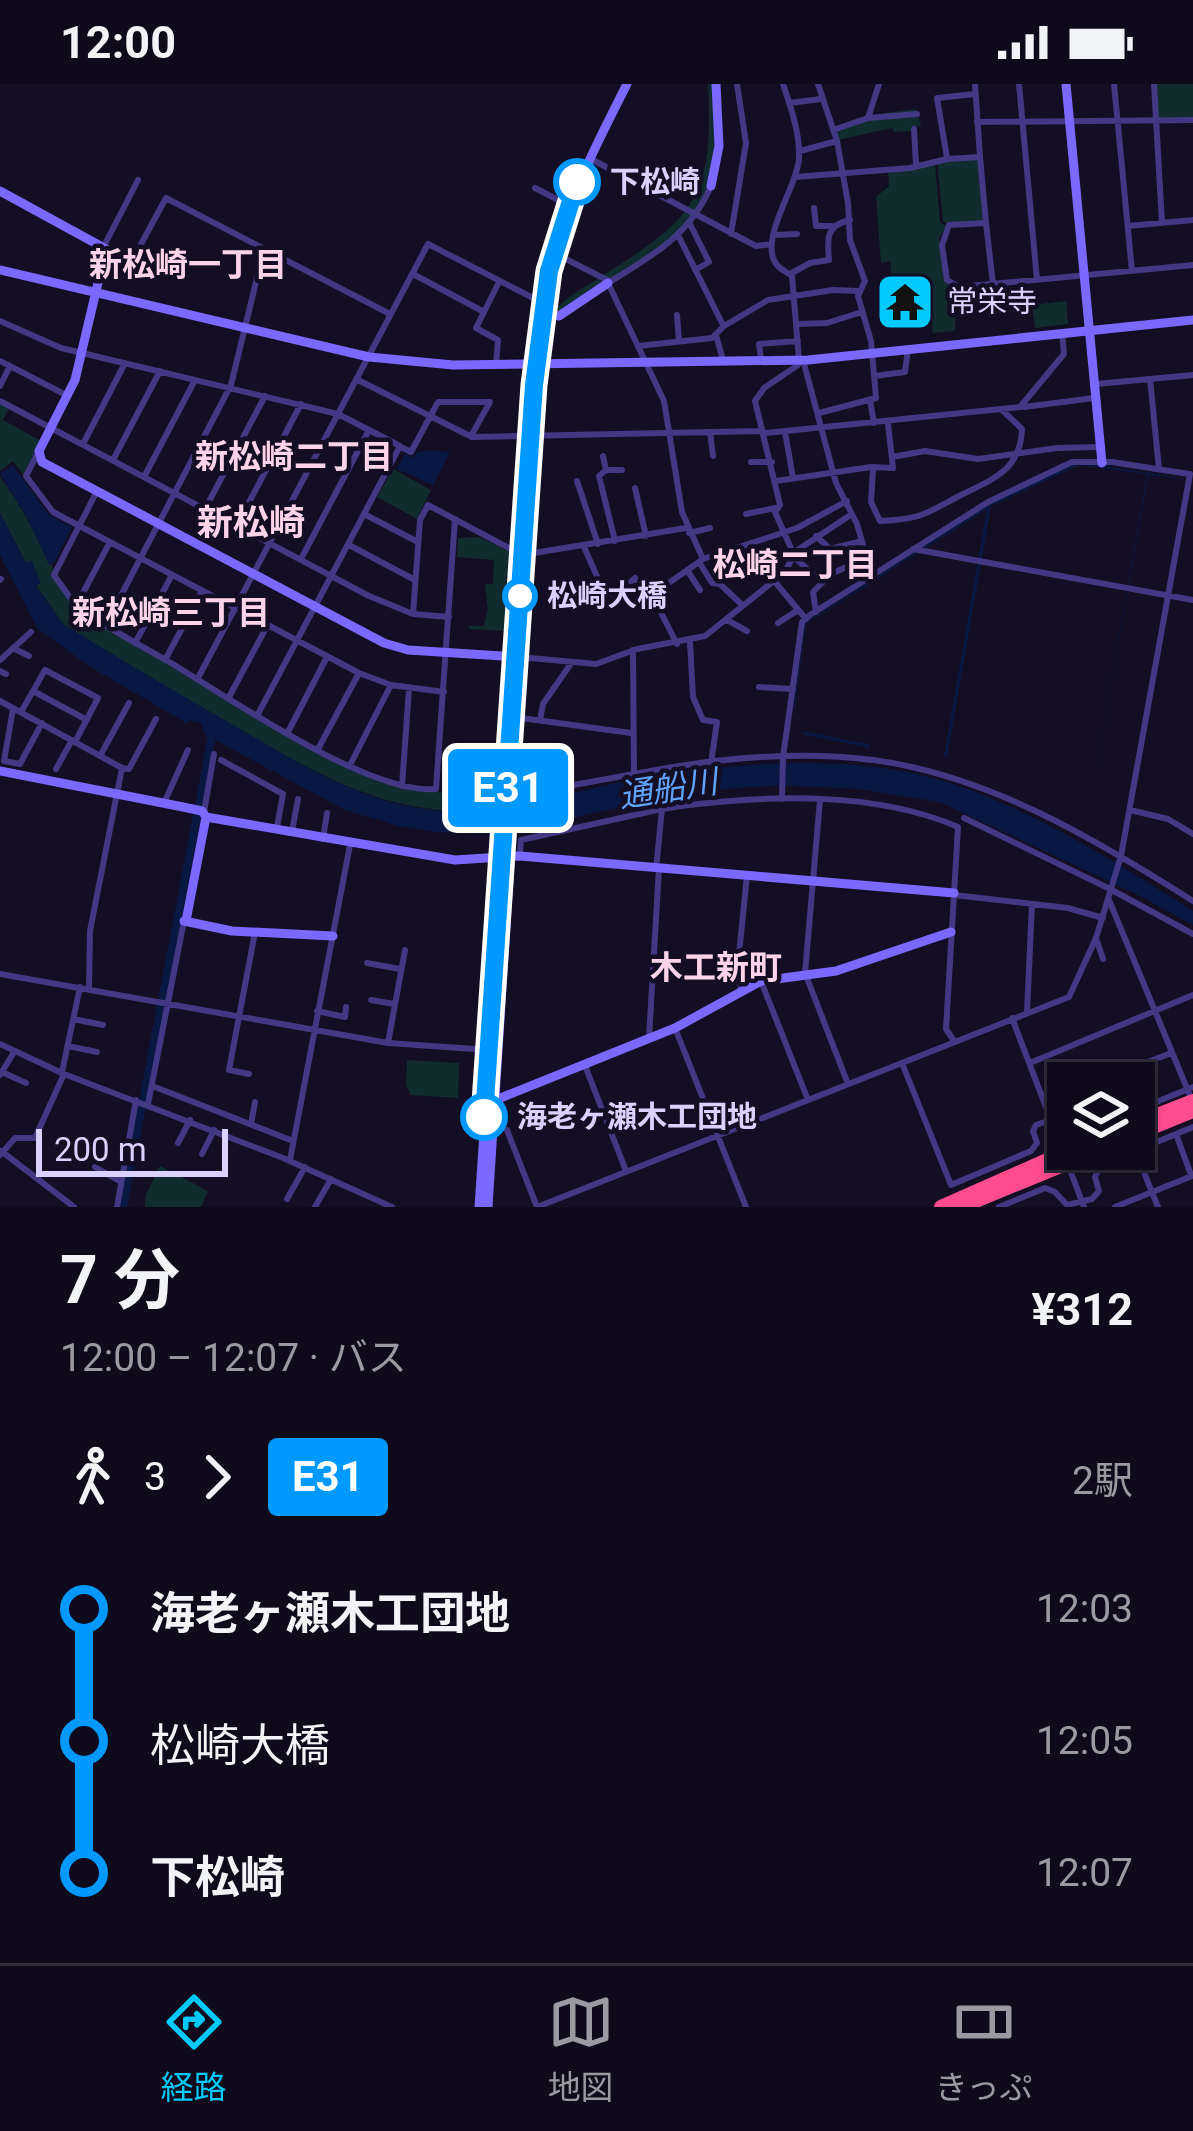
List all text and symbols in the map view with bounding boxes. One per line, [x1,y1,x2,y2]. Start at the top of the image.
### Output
text: 12:00 [60,16,176,69]
marker: 下松崎 [555,160,599,204]
place label: 下松崎 [610,164,700,199]
district label: 新松崎一丁目 [89,245,287,284]
temple icon: 常栄寺 [874,271,936,333]
place label: 常栄寺 [947,284,1037,319]
district label: 新松崎二丁目 [195,437,393,476]
district label: 新松崎 [197,502,305,544]
district label: 松崎二丁目 [713,545,878,584]
place label: 松崎大橋 [547,578,667,613]
marker: 松崎大橋 [504,580,536,612]
district label: 新松崎三丁目 [72,593,270,632]
line badge: E31 [439,749,577,827]
water label: 通船川 [616,761,723,815]
text: E31 [472,763,544,812]
district label: 木工新町 [650,948,782,987]
map controls [1047,1062,1155,1170]
button: layers [1047,1062,1155,1170]
marker: 海老ヶ瀬木工団地 [462,1095,506,1139]
place label: 海老ヶ瀬木工団地 [517,1099,757,1134]
scale bar [36,1123,228,1176]
text: 200 m [54,1130,147,1169]
text: 7 分 [60,1242,180,1319]
text: ¥312 [1031,1283,1133,1336]
text: 12:00 – 12:07 · バス [60,1335,407,1381]
icon: walk [60,1444,126,1510]
icon: forward [184,1444,250,1510]
text: E31 [292,1452,364,1501]
text: 3 [144,1454,166,1500]
text: 2駅 [1072,1458,1133,1504]
text: 12:03 [1036,1586,1133,1632]
text: 海老ヶ瀬木工団地 [150,1587,510,1640]
text: 12:05 [1036,1718,1133,1764]
text: 松崎大橋 [150,1719,330,1772]
text: 12:07 [1036,1850,1133,1896]
text: 下松崎 [150,1851,285,1904]
tab: 経路 [161,1989,227,2109]
tab: 地図 [548,1989,614,2109]
tab: きっぷ [935,1989,1032,2109]

